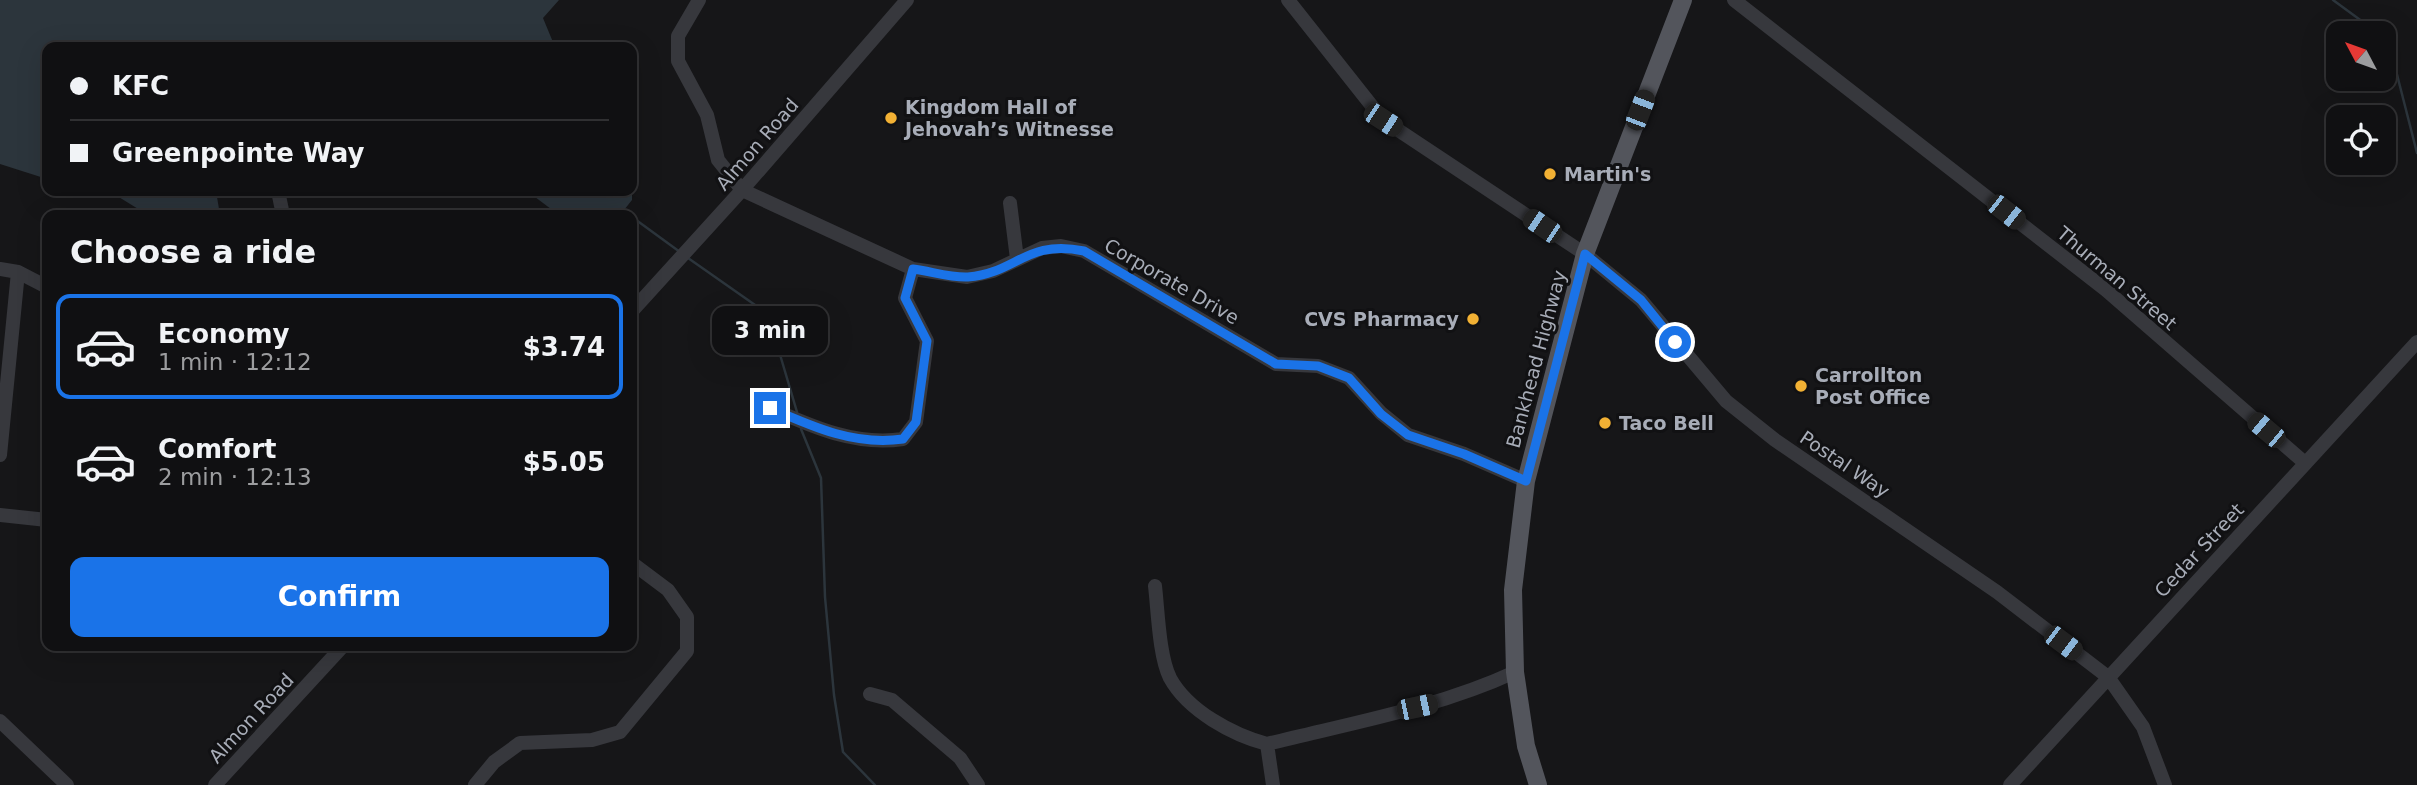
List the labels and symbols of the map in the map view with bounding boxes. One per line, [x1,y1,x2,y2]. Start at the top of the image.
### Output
north arrow [2326,21,2396,91]
car [1623,87,1658,133]
street label: Almon Road [711,94,803,194]
place label: Kingdom Hall of Jehovah’s Witnesse [903,96,1114,140]
car [1360,100,1407,140]
marker: Kingdom Hall of Jehovah’s Witnesse [883,110,899,126]
place label: Martin's [1564,163,1651,185]
marker: Martin's [1542,166,1558,182]
car [1983,191,2030,233]
car [1519,206,1566,246]
street label: Thurman Street [2052,221,2181,334]
street label: Corporate Drive [1101,234,1243,328]
street label: Bankhead Highway [1502,268,1570,450]
callout: 3 min [712,306,828,356]
place label: CVS Pharmacy [1304,308,1460,330]
marker: CVS Pharmacy [1465,311,1481,327]
route start [1659,326,1691,358]
place label: Carrollton Post Office [1815,364,1930,408]
marker: Carrollton Post Office [1793,378,1809,394]
route end [754,392,786,424]
car [2244,408,2289,452]
place label: Taco Bell [1619,412,1714,434]
marker: Taco Bell [1597,415,1613,431]
street label: Postal Way [1796,426,1894,502]
street label: Cedar Street [2150,499,2248,601]
car [2040,622,2087,664]
street label: Almon Road [204,669,298,767]
car [1395,692,1440,722]

